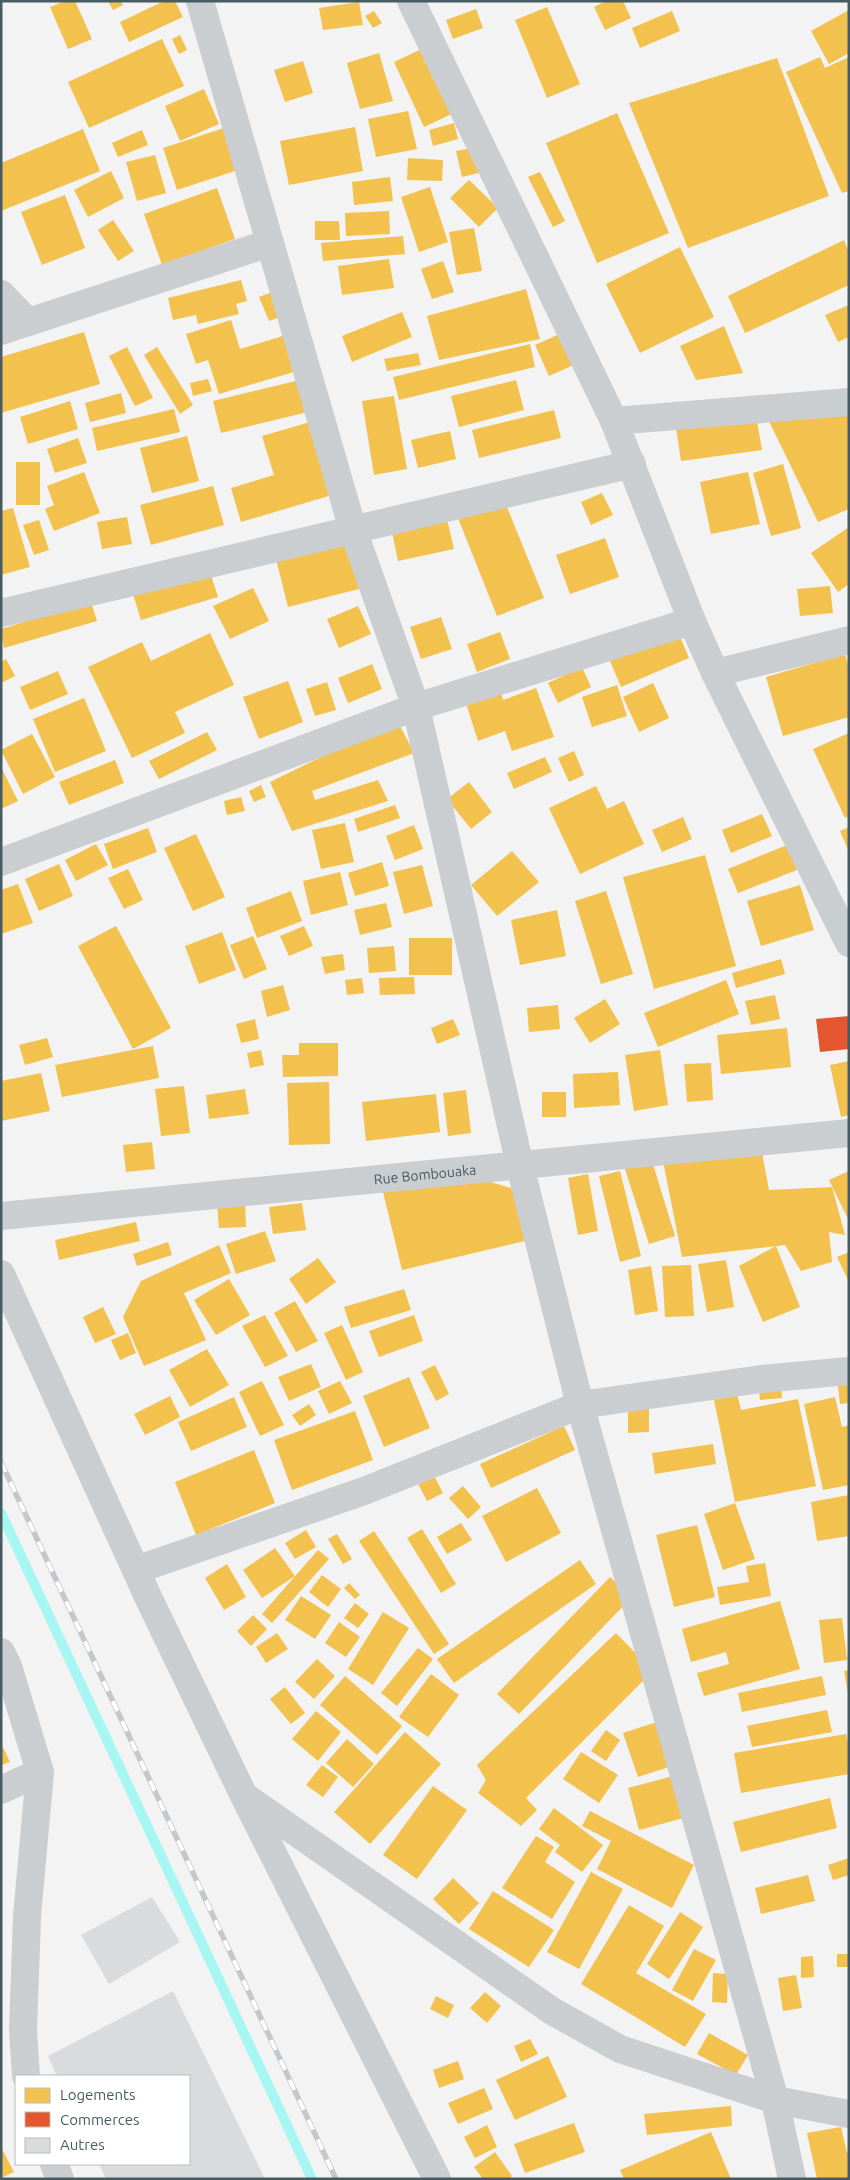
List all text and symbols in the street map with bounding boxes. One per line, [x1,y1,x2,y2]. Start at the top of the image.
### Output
street label: Rue Bombouaka [373,1162,477,1187]
legend [15,2075,190,2165]
text: Logements [60,2086,136,2103]
text: Commerces [60,2111,140,2128]
text: Autres [60,2136,105,2153]

